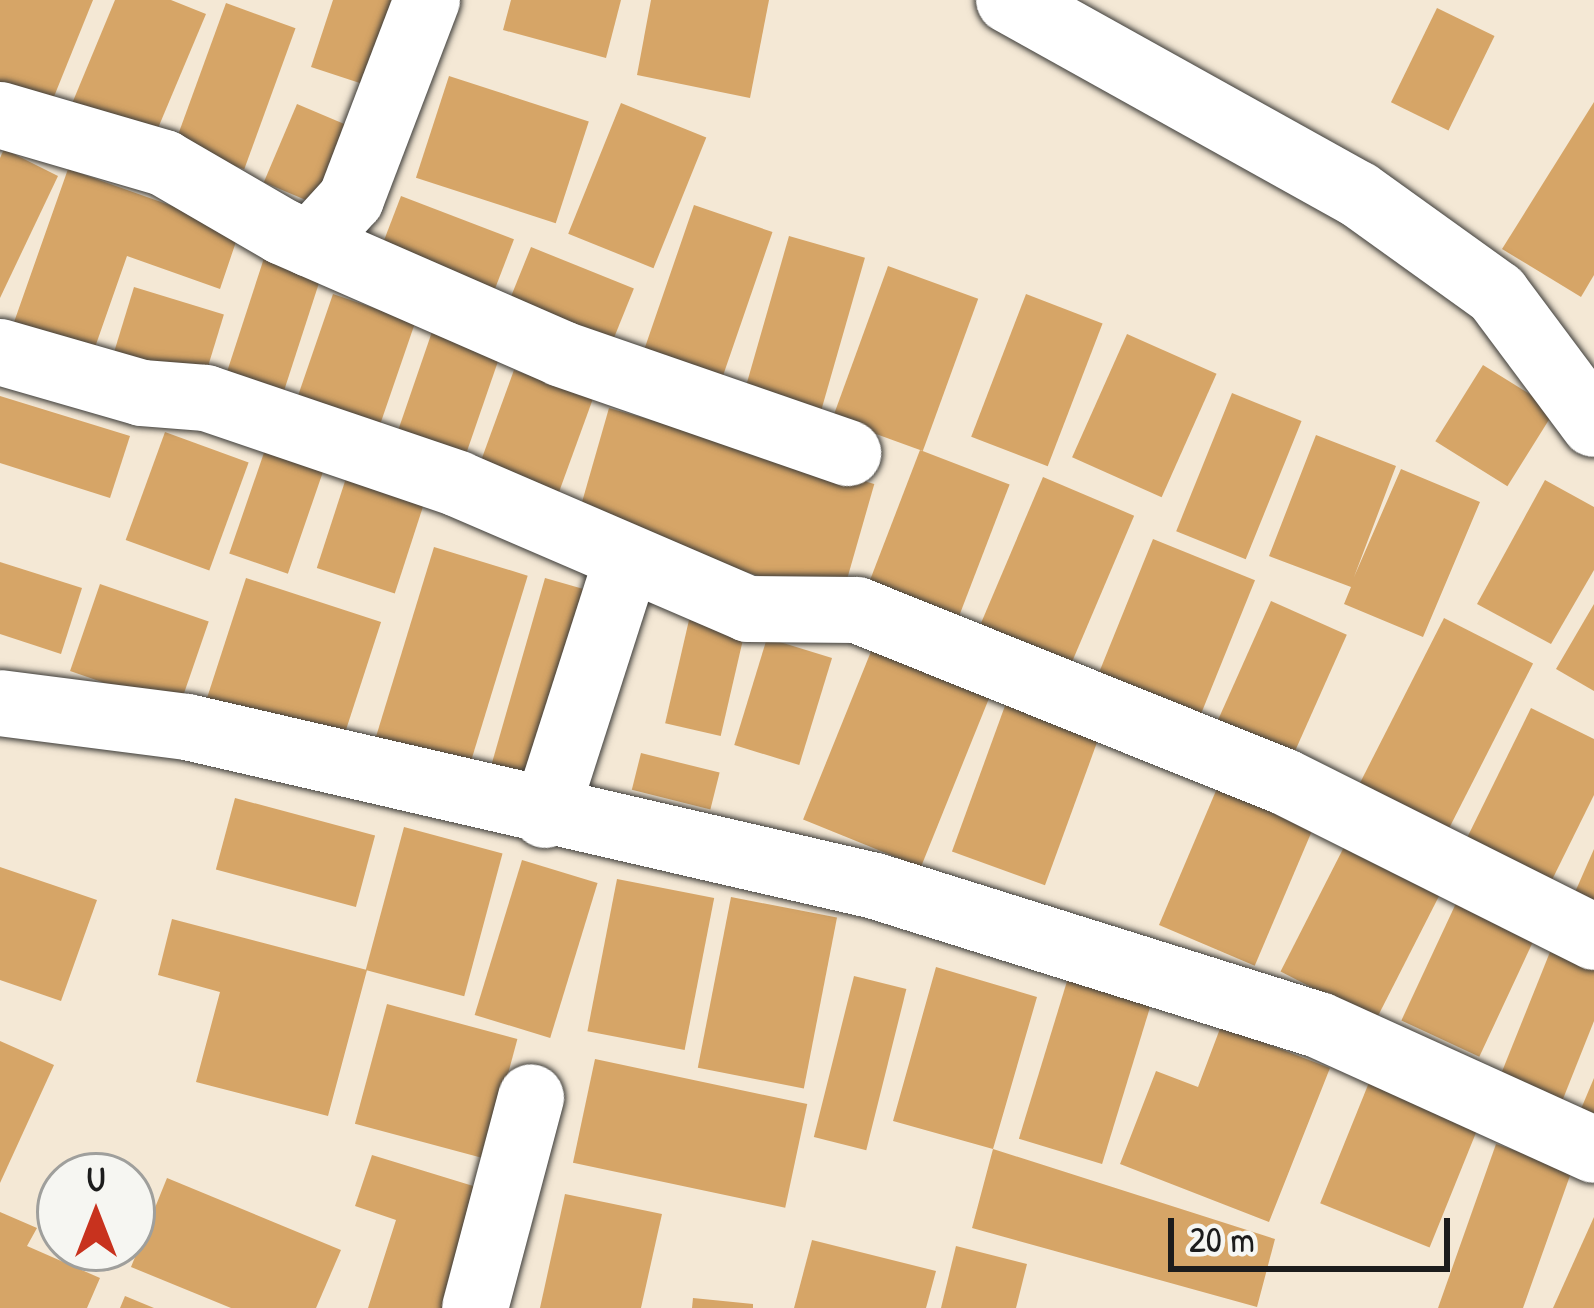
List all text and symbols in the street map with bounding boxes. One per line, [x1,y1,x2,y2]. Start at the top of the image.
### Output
north arrow [36,1152,156,1272]
text: U [87,1157,105,1201]
scale bar [1174,1194,1456,1268]
text: 20 m [1189,1214,1255,1263]

